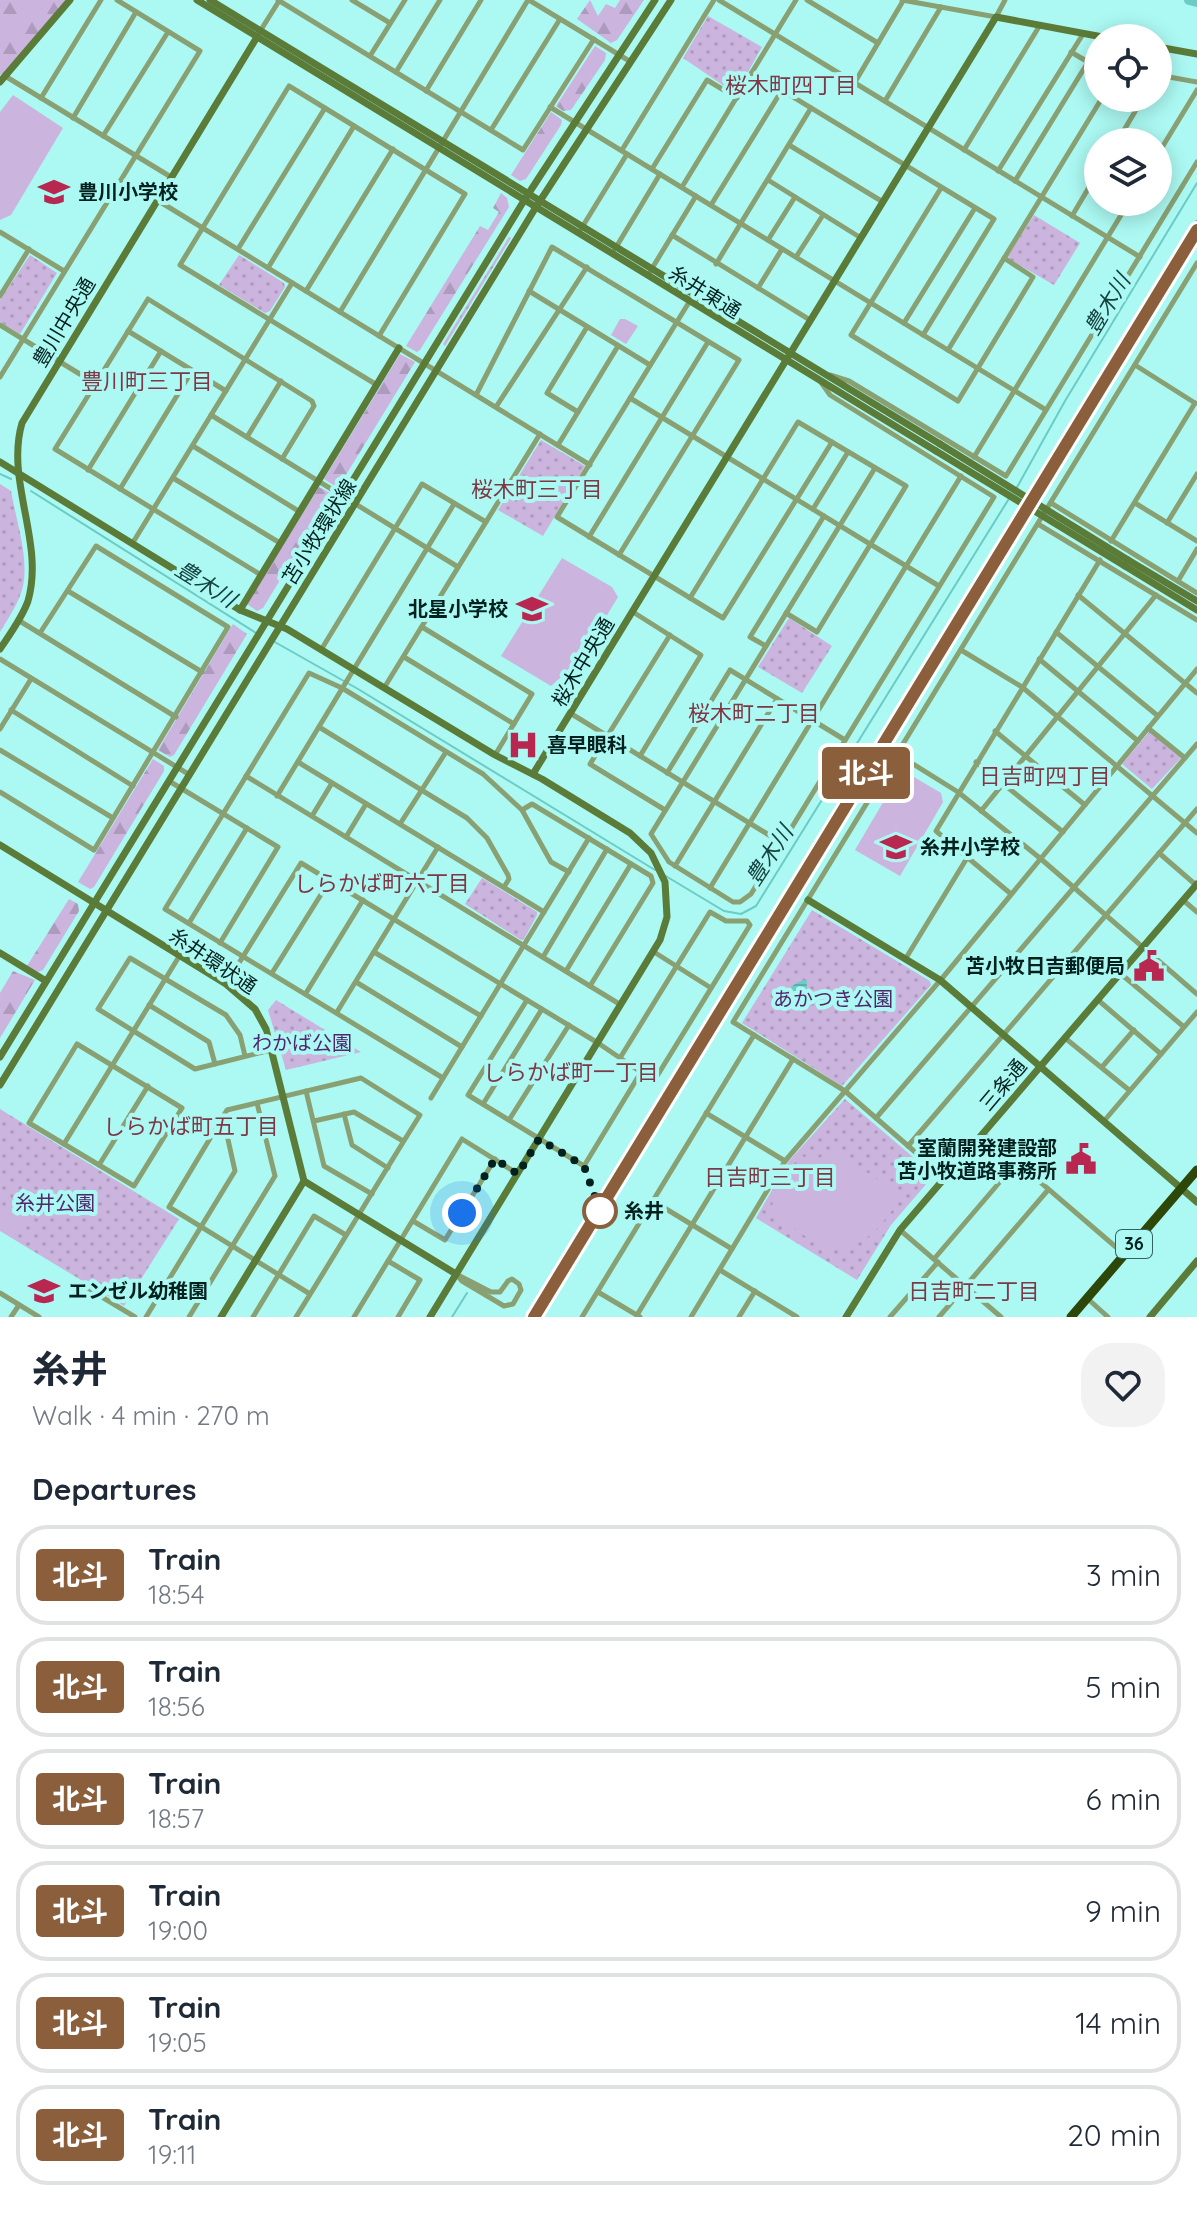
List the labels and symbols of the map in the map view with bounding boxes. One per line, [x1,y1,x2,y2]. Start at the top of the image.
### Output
district label: 桜木町四丁目 [725,71,857,99]
school or university icon: 豊川小学校 [37,175,71,209]
place label: 豊川小学校 [78,179,178,204]
street label: 糸井東通 [665,260,746,323]
water label: 豊木川 [1078,267,1137,340]
street label: 豊川中央通 [27,272,100,371]
district label: 豊川町三丁目 [81,367,213,395]
street label: 苫小牧環状線 [276,474,361,589]
district label: 桜木町三丁目 [471,475,603,503]
water label: 豊木川 [171,555,243,614]
school or university icon: 北星小学校 [515,592,549,626]
place label: 北星小学校 [408,596,508,621]
street label: 桜木中央通 [546,612,619,711]
district label: 桜木町二丁目 [688,699,820,727]
hospital icon: 喜早眼科 [506,728,540,762]
place label: 喜早眼科 [547,732,627,757]
line badge: 北斗 [830,747,902,799]
district label: 日吉町四丁目 [979,762,1111,790]
water label: 豊木川 [739,818,800,890]
school or university icon: 糸井小学校 [879,830,913,864]
place label: 糸井小学校 [920,834,1020,859]
district label: しらかば町六丁目 [294,869,470,897]
street label: 糸井環状通 [165,922,262,999]
public building icon: 苫小牧日吉郵便局 [1132,949,1166,983]
place label: 苫小牧日吉郵便局 [965,953,1125,978]
park label: あかつき公園 [773,986,893,1011]
park label: わかば公園 [252,1030,352,1055]
street label: 三条通 [974,1054,1031,1116]
district label: しらかば町一丁目 [483,1058,659,1086]
district label: しらかば町五丁目 [103,1112,279,1140]
place label: 室蘭開発建設部 苫小牧道路事務所 [897,1135,1057,1183]
public building icon: 室蘭開発建設部 苫小牧道路事務所 [1064,1142,1098,1176]
district label: 日吉町三丁目 [704,1163,836,1191]
park label: 糸井公園 [15,1190,95,1215]
your location [442,1193,482,1233]
marker: 糸井 [583,1194,617,1228]
place label: 糸井 [624,1198,664,1223]
road number: 36 [1116,1230,1152,1258]
school or university icon: エンゼル幼稚園 [27,1274,61,1308]
district label: 日吉町二丁目 [908,1277,1040,1305]
place label: エンゼル幼稚園 [68,1278,208,1303]

